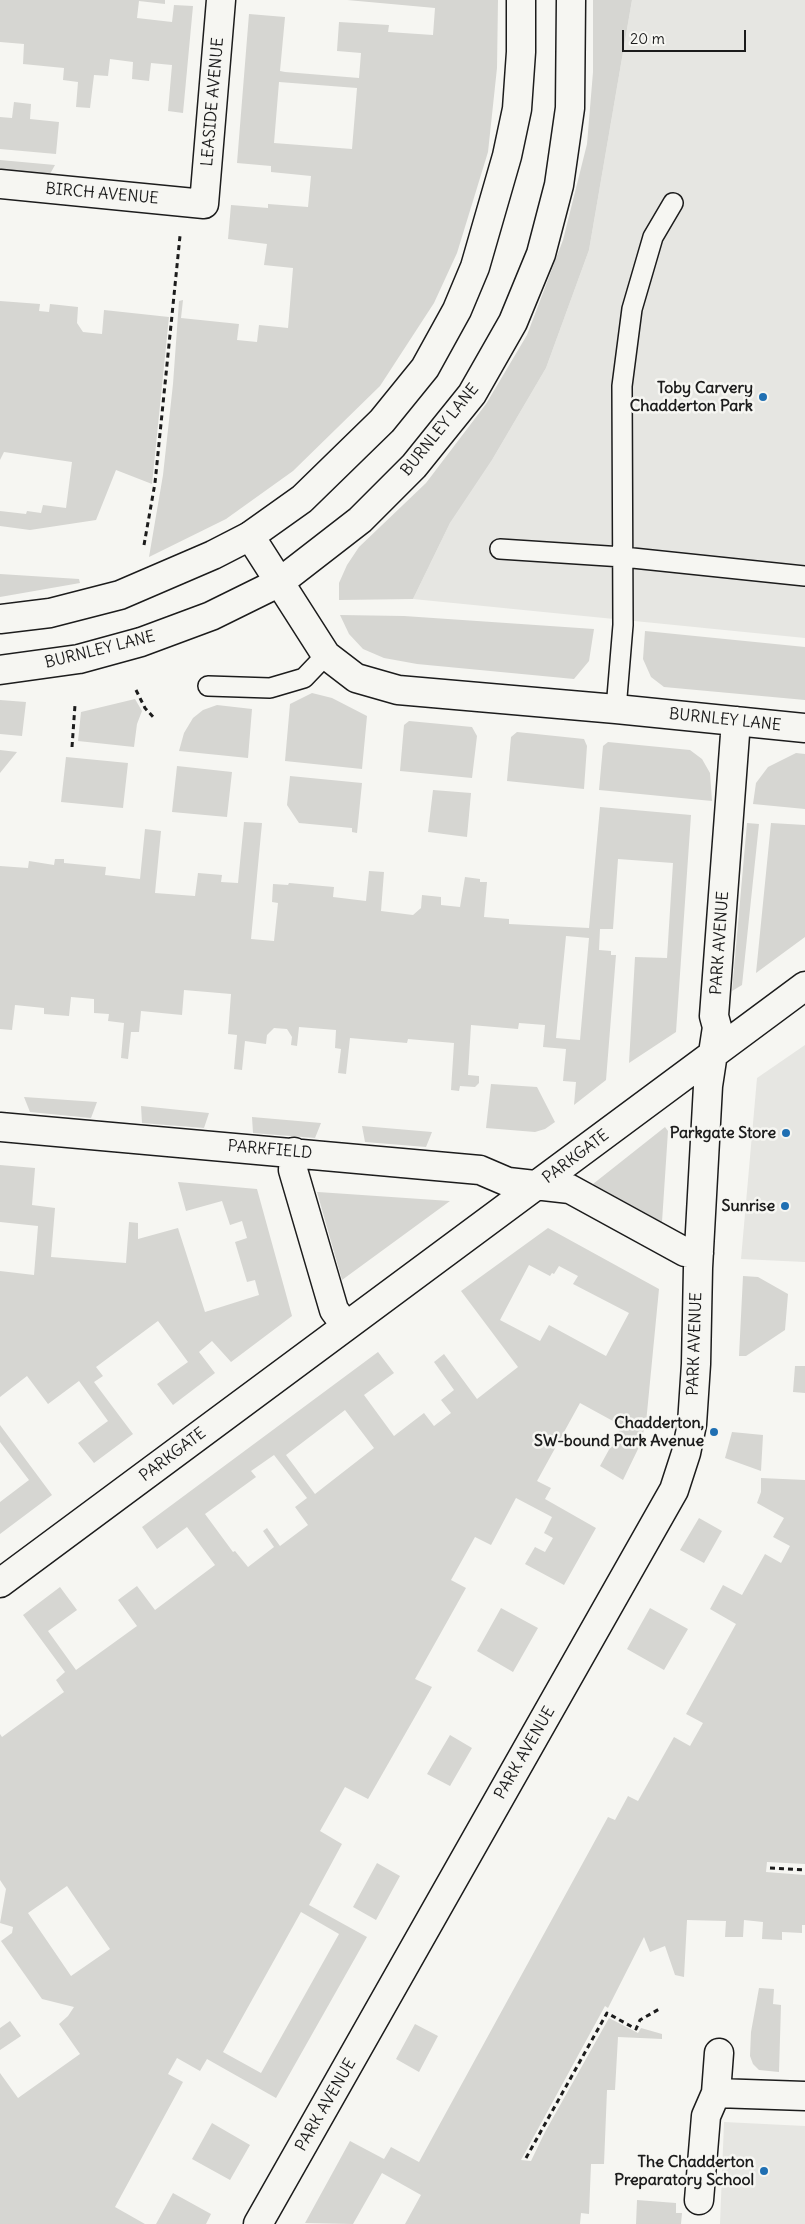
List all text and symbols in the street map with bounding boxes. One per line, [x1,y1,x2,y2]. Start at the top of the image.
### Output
scale bar [625,20,749,52]
text: 20 m [630,29,665,48]
street label: LEASIDE AVENUE [198,37,228,167]
street label: BIRCH AVENUE [45,179,159,209]
place label: Toby Carvery Chadderton Park [630,378,753,416]
street label: BURNLEY LANE [397,380,483,480]
marker: Toby Carvery Chadderton Park [757,391,769,403]
street label: BURNLEY LANE [43,627,157,673]
street label: BURNLEY LANE [668,705,782,735]
street label: PARK AVENUE [707,891,733,995]
place label: Parkgate Store [670,1123,776,1143]
street label: PARKGATE [539,1126,613,1188]
marker: Parkgate Store [780,1127,792,1139]
street label: PARKFIELD [227,1137,313,1163]
place label: Sunrise [721,1196,775,1216]
marker: Sunrise [779,1200,791,1212]
street label: PARK AVENUE [684,1292,706,1396]
place label: Chadderton, SW-bound Park Avenue [534,1413,704,1451]
street label: PARKGATE [136,1424,210,1486]
marker: Chadderton, SW-bound Park Avenue [708,1426,720,1438]
street label: PARK AVENUE [491,1703,559,1803]
street label: PARK AVENUE [292,2055,360,2155]
place label: The Chadderton Preparatory School [614,2152,754,2190]
marker: The Chadderton Preparatory School [758,2165,770,2177]

